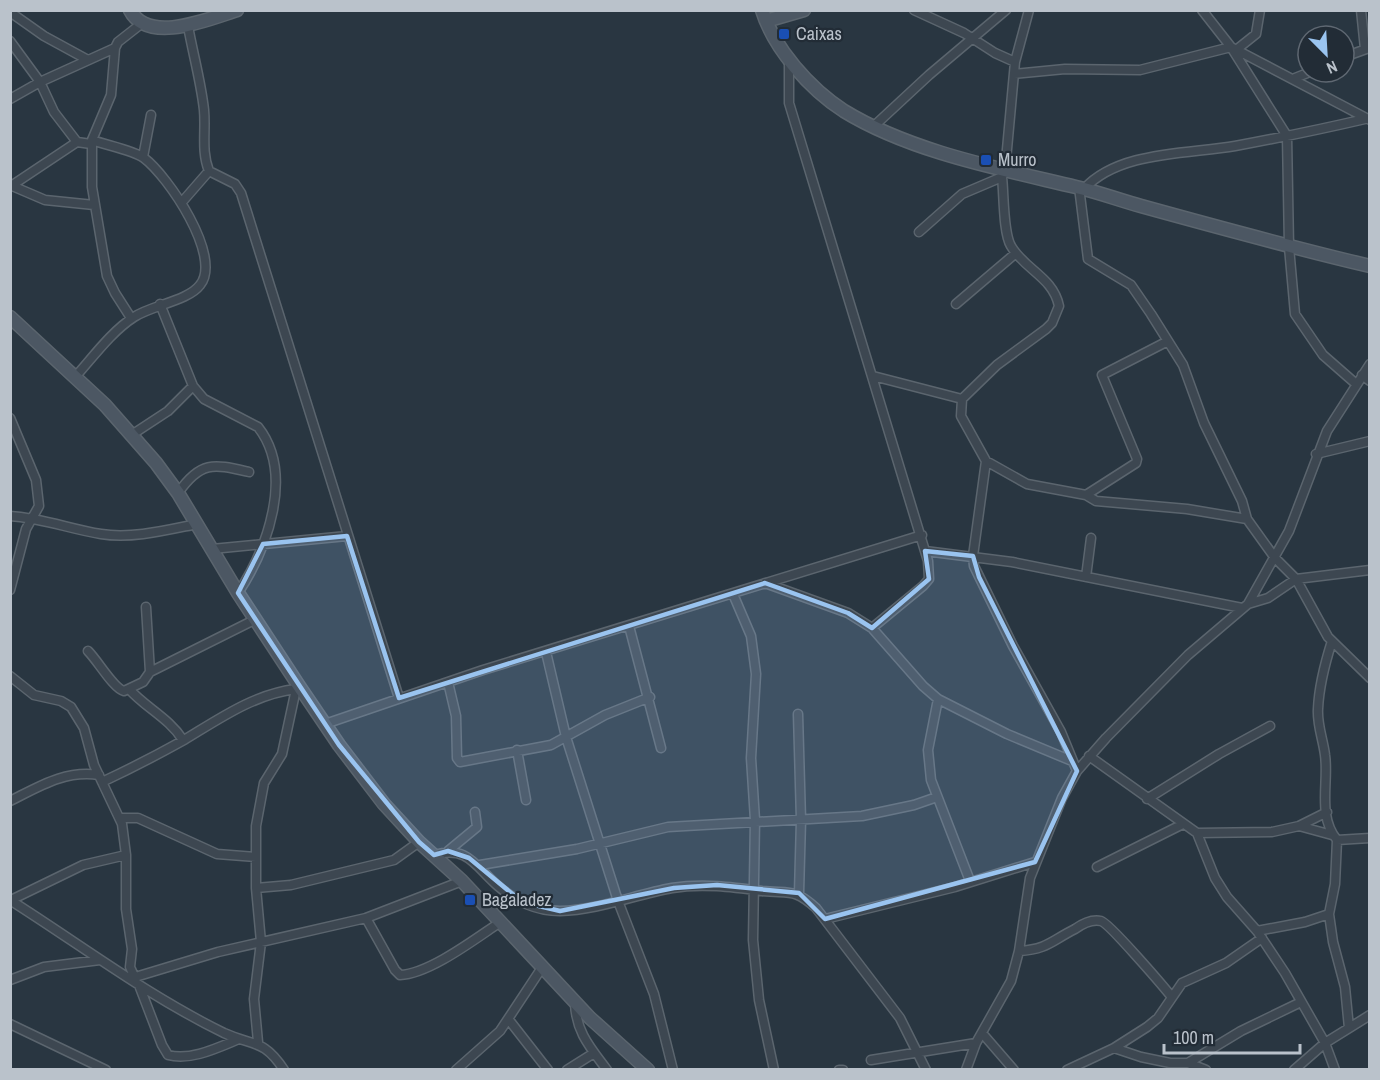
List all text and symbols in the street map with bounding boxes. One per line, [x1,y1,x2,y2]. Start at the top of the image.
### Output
place label: Caixas [796,21,842,46]
north arrow [1296,24,1356,84]
marker: Caixas [777,27,791,41]
text: N [1323,56,1341,80]
place label: Murro [998,147,1037,172]
marker: Murro [979,153,993,167]
place label: Bagaladez [482,887,552,912]
marker: Bagaladez [463,893,477,907]
scale bar [1164,1017,1300,1055]
text: 100 m [1173,1025,1214,1050]

